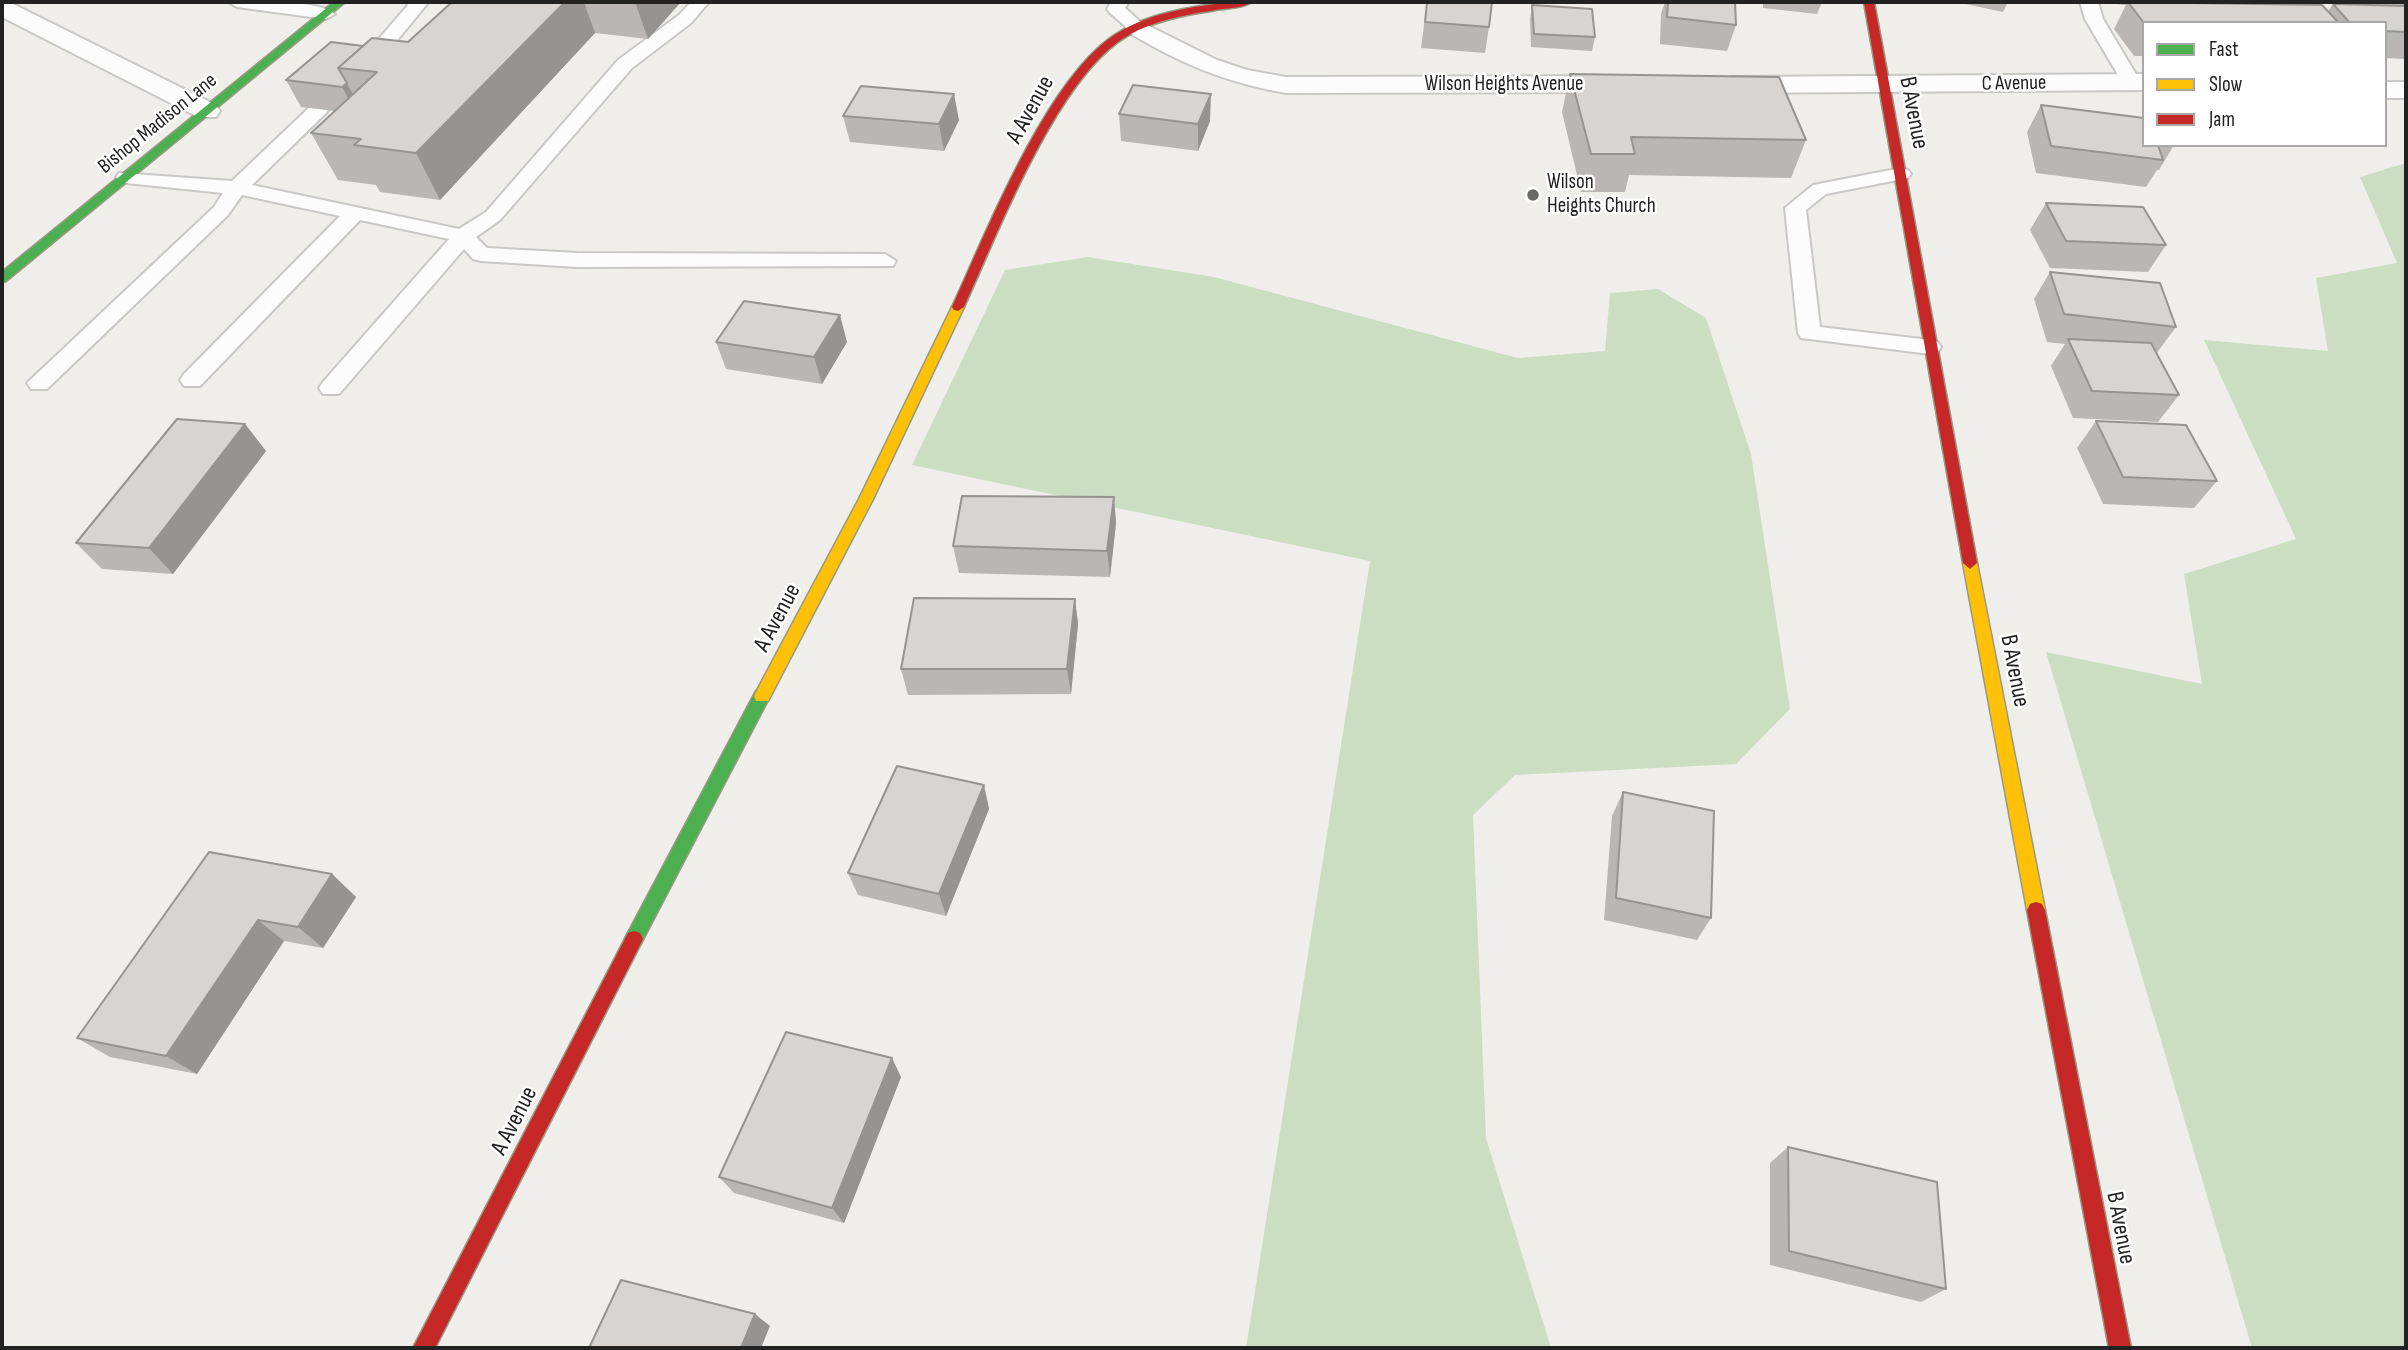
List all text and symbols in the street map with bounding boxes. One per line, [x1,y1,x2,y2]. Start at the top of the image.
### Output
legend [2142,21,2387,147]
text: Fast [2209,37,2239,62]
street label: Bishop Madison Lane [93,68,223,180]
street label: A Avenue [1001,71,1061,149]
street label: C Avenue [1981,71,2047,97]
street label: Wilson Heights Avenue [1424,72,1584,98]
text: Slow [2209,72,2242,97]
street label: B Avenue [1892,74,1934,152]
text: Jam [2209,107,2235,132]
place label: Wilson Heights Church [1547,170,1656,220]
marker: Wilson Heights Church [1525,187,1541,203]
street label: A Avenue [748,579,808,657]
street label: B Avenue [1993,632,2035,710]
street label: A Avenue [486,1082,544,1160]
street label: B Avenue [2099,1189,2141,1267]

